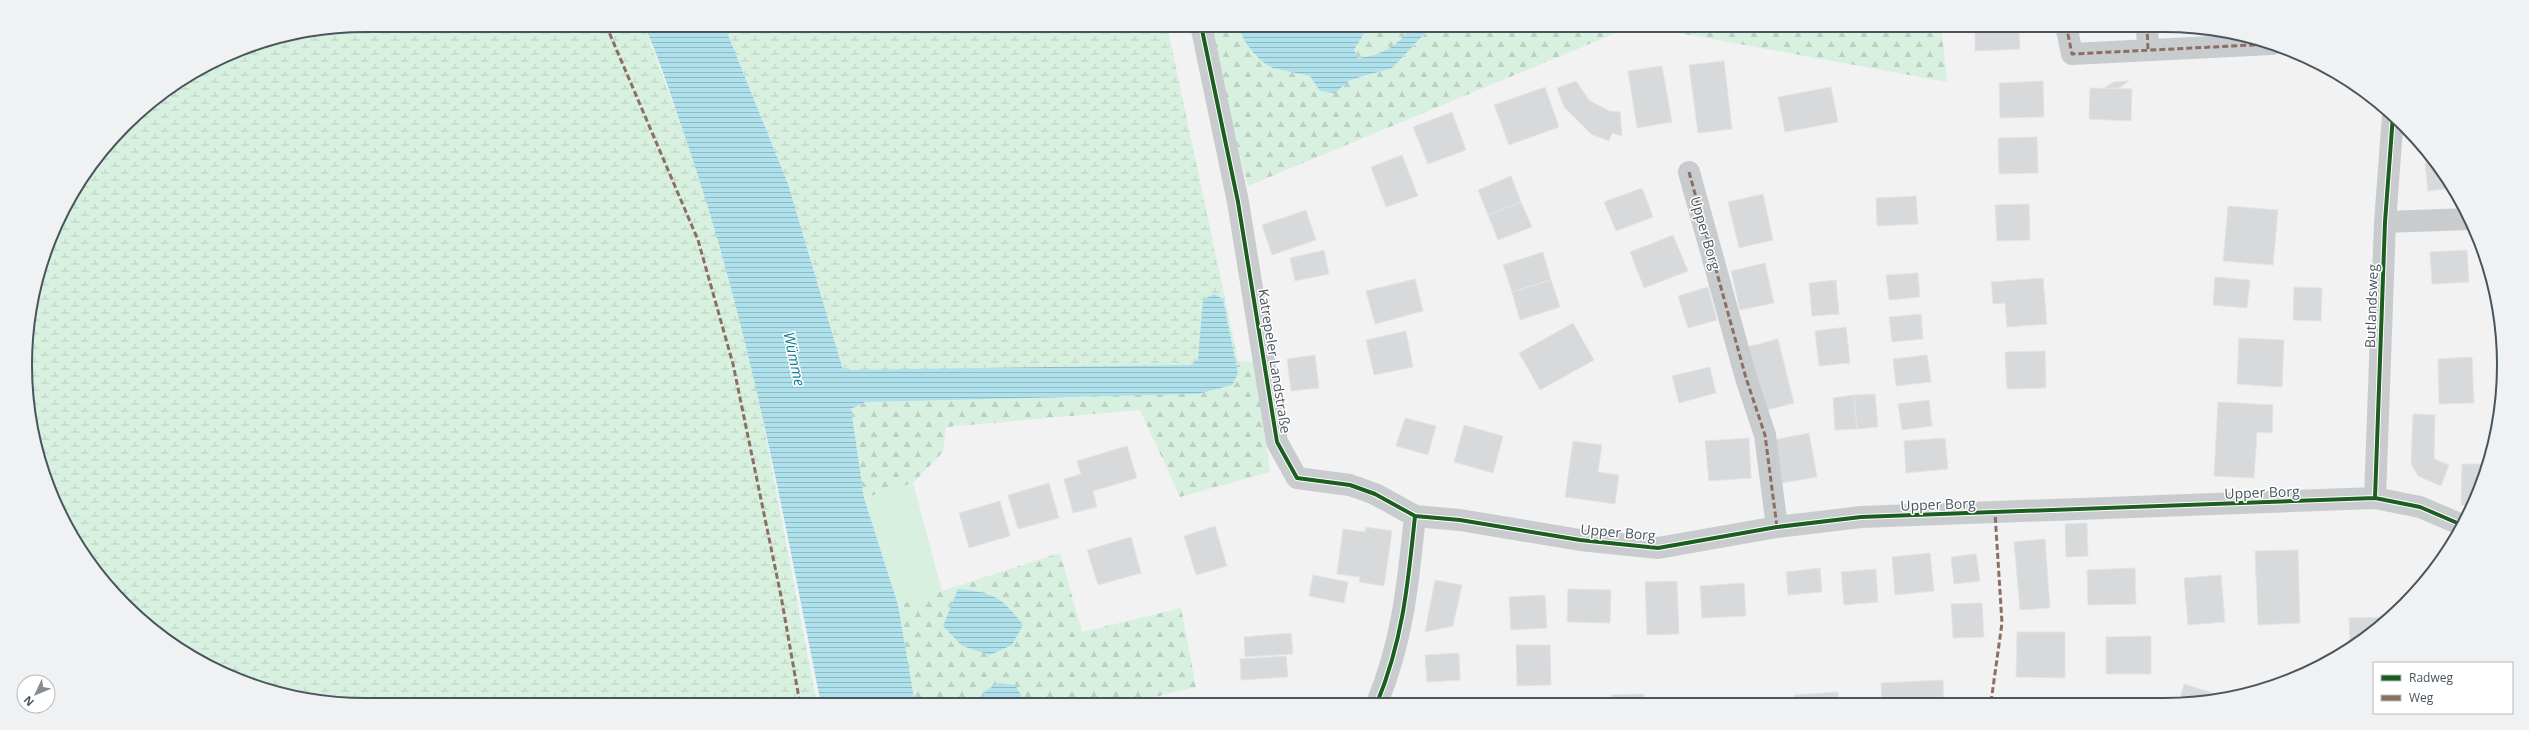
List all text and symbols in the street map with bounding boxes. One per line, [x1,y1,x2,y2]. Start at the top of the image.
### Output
street label: Upper Borg [1686,194,1726,272]
street label: Butlandsweg [2360,263,2382,348]
street label: Katrepeler Landstraße [1254,287,1296,435]
water label: Wümme [779,330,811,389]
street label: Upper Borg [2224,481,2300,503]
street label: Upper Borg [1900,493,1976,515]
street label: Upper Borg [1580,519,1657,545]
legend [2373,662,2513,714]
text: Radweg [2409,669,2453,686]
north arrow [16,674,56,714]
text: Weg [2409,689,2434,706]
text: N [20,693,37,710]

